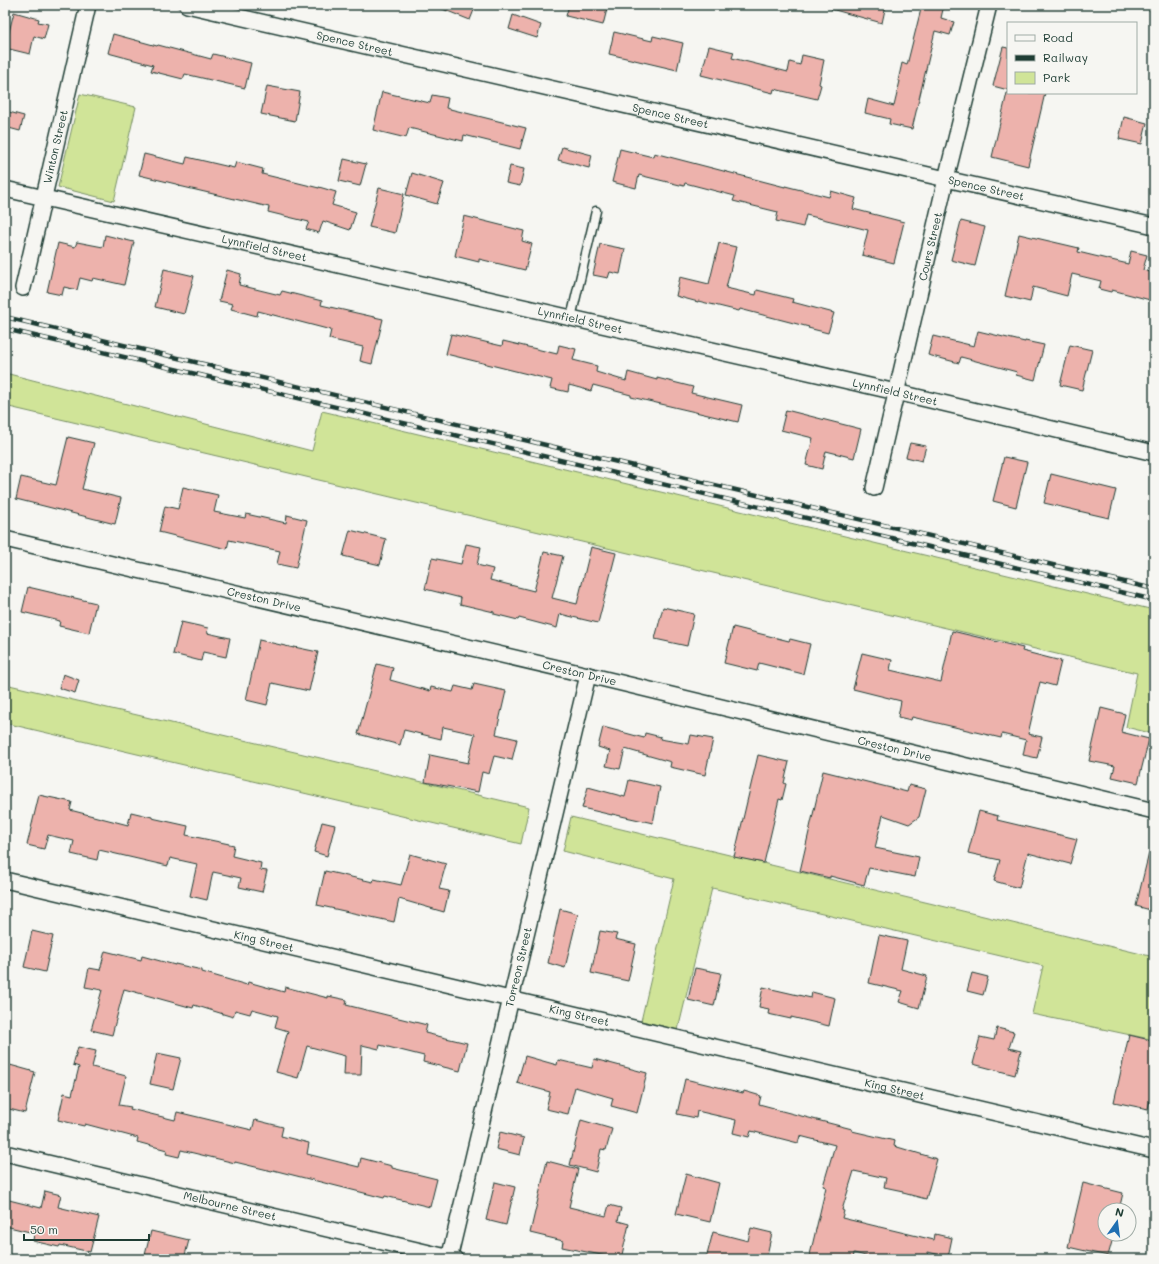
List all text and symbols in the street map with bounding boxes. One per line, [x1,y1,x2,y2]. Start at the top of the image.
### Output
legend [1007,22,1137,94]
street label: Spence Street [315,27,394,59]
text: Road [1043,29,1073,45]
text: Railway [1043,49,1088,65]
text: Park [1043,69,1070,85]
street label: Spence Street [631,99,710,131]
street label: Winton Street [39,108,71,185]
street label: Spence Street [947,172,1026,204]
street label: Cours Street [915,210,945,282]
street label: Lynnfield Street [221,231,308,265]
street label: Lynnfield Street [537,303,624,337]
street label: Lynnfield Street [851,374,939,409]
street label: Creston Drive [226,583,303,615]
street label: Creston Drive [541,657,618,689]
street label: Creston Drive [856,732,933,764]
street label: Torreon Street [501,925,535,1009]
street label: King Street [233,926,296,955]
street label: King Street [548,1000,611,1029]
street label: King Street [863,1074,926,1103]
street label: Melbourne Street [182,1187,278,1224]
north arrow [1097,1202,1137,1242]
text: N [1114,1204,1125,1220]
scale bar [24,1216,149,1242]
text: 50 m [30,1221,58,1237]

